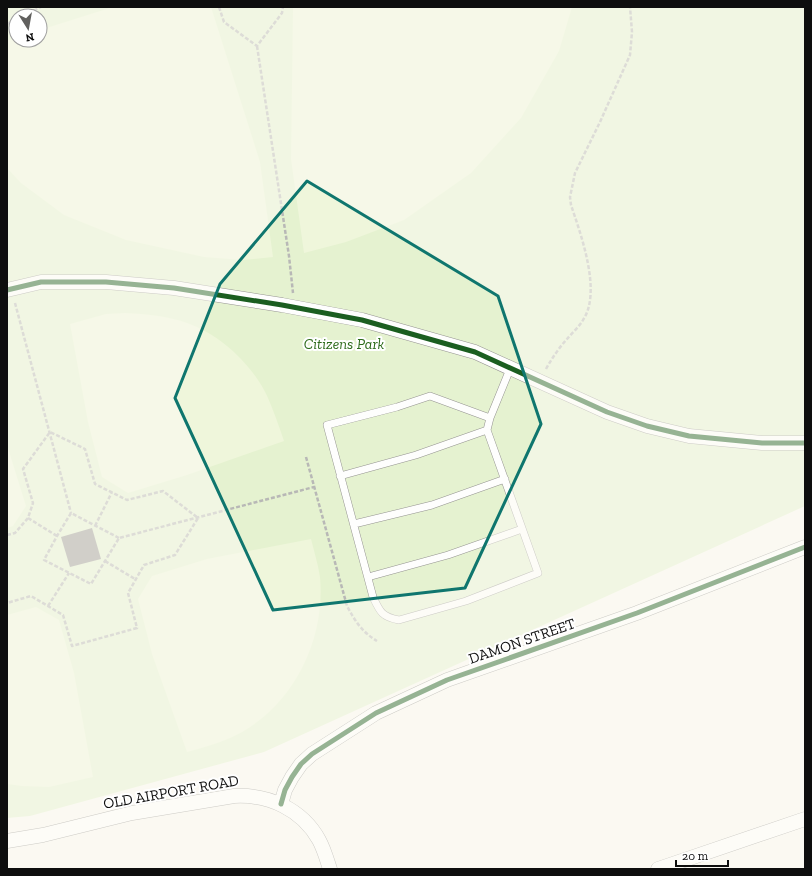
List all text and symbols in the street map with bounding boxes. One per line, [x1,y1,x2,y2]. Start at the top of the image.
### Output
north arrow [8,8,48,48]
text: N [24,30,35,45]
park label: Citizens Park [304,335,385,353]
street label: DAMON STREET [466,614,578,668]
street label: OLD AIRPORT ROAD [102,771,240,813]
scale bar [676,842,728,868]
text: 20 m [682,849,709,863]

